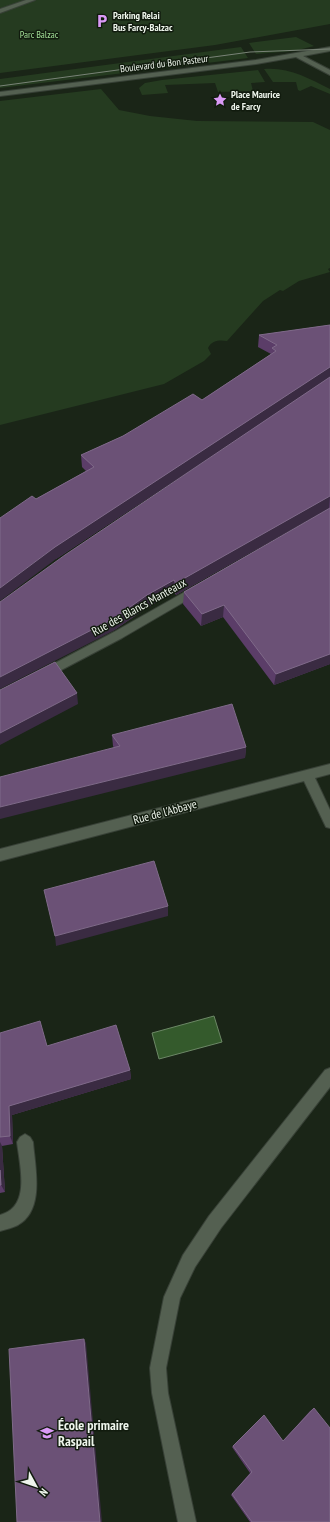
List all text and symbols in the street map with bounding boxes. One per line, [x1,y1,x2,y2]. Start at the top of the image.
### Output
place label: Parking Relai Bus Farcy-Balzac [113,9,173,34]
parking icon: Parking Relai Bus Farcy-Balzac [94,13,110,29]
park label: Parc Balzac [20,28,59,41]
street label: Boulevard du Bon Pasteur [119,52,209,75]
place label: Place Maurice de Farcy [231,88,280,113]
place icon: Place Maurice de Farcy [212,92,228,108]
street label: Rue des Blancs Manteaux [89,574,189,639]
street label: Rue de l'Abbaye [131,796,198,827]
place label: École primaire Raspail [58,1416,129,1450]
school or university icon: École primaire Raspail [39,1425,55,1441]
north arrow [16,1466,56,1506]
text: N [36,1486,51,1499]

